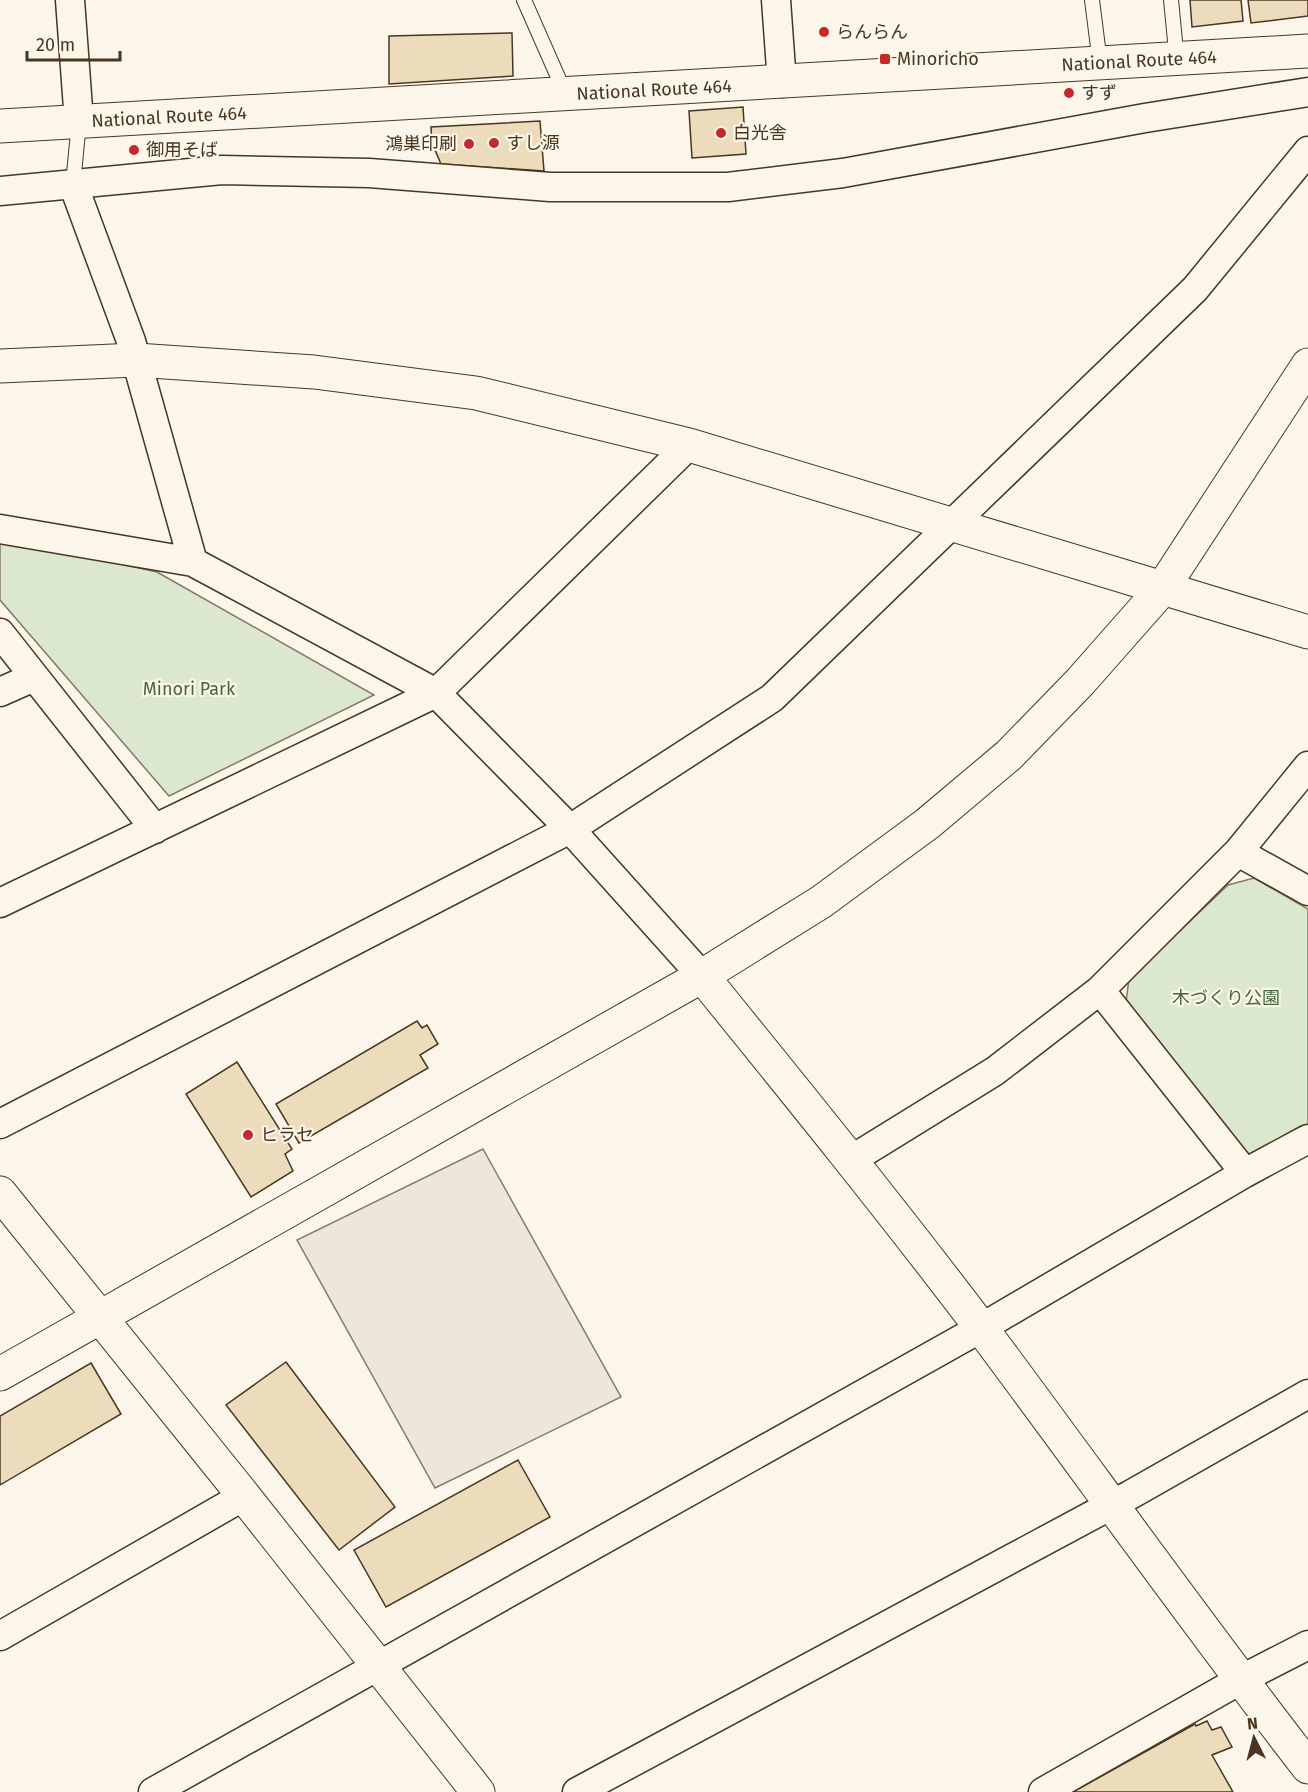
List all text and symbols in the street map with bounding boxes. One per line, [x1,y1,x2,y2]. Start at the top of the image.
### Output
place label: らんらん [836,21,908,43]
scale bar [27,24,120,62]
marker: らんらん [817,25,831,39]
text: 20 m [36,34,75,56]
street label: National Route 464 [1061,46,1218,76]
place label: Minoricho [897,48,979,70]
marker: Minoricho [878,52,892,66]
street label: National Route 464 [576,75,733,105]
place label: すず [1081,82,1117,104]
marker: すず [1062,86,1076,100]
street label: National Route 464 [91,102,248,132]
place label: 白光舎 [733,122,787,144]
marker: 白光舎 [714,126,728,140]
place label: すし源 [506,132,560,154]
place label: 鴻巣印刷 [385,133,457,155]
marker: すし源 [487,136,501,150]
marker: 鴻巣印刷 [462,137,476,151]
place label: 御用そば [146,139,218,161]
marker: 御用そば [127,143,141,157]
park label: Minori Park [143,678,236,700]
park label: 木づくり公園 [1172,987,1280,1009]
place label: ヒラセ [260,1124,314,1146]
marker: ヒラセ [241,1128,255,1142]
north arrow [1224,1708,1284,1768]
text: N [1246,1714,1259,1734]

